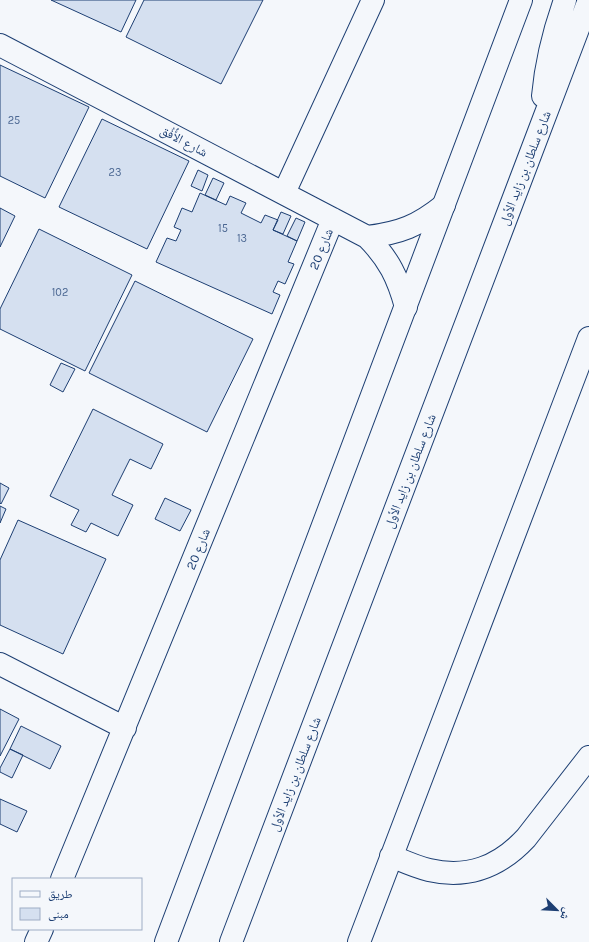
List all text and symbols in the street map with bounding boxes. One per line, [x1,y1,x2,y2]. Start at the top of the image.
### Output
street label: شارع سلطان بن زايد الأول [496,109,556,228]
house number: 25 [8,114,20,127]
street label: شارع الأُفُق [157,122,211,161]
house number: 23 [109,166,121,179]
house number: 15 [218,222,228,235]
street label: شارع 20 [306,226,338,273]
house number: 13 [237,232,247,245]
house number: 102 [52,286,68,299]
street label: شارع سلطان بن زايد الأول [381,412,441,531]
street label: شارع 20 [183,526,215,573]
street label: شارع سلطان بن زايد الأول [266,715,326,834]
legend [12,878,142,930]
text: طريق [48,887,73,901]
north arrow [537,890,577,930]
text: ش [556,905,574,922]
text: مبنى [48,907,69,921]

